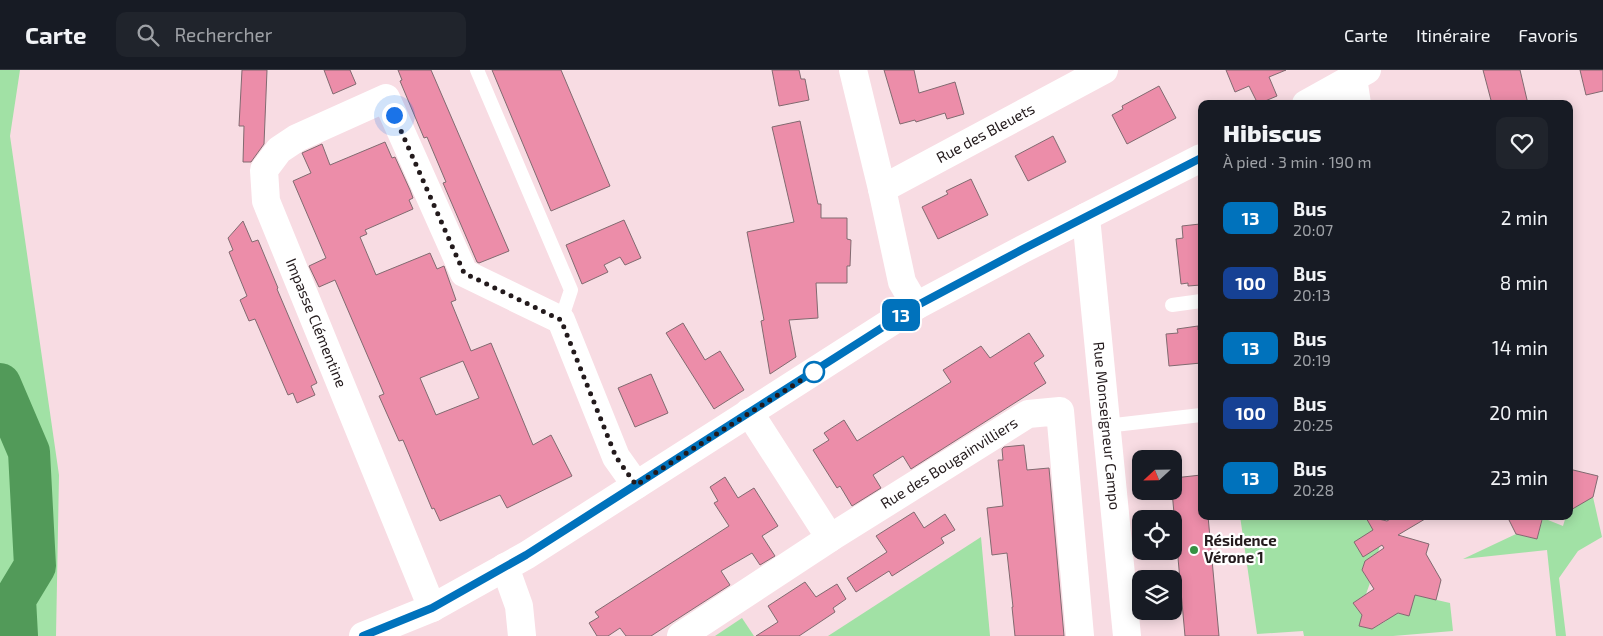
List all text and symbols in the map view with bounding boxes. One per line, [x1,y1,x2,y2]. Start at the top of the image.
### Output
search box [116,12,466,57]
text: Carte [25,20,86,49]
icon: search [134,21,162,49]
text: Rechercher [174,23,272,46]
text: Carte [1344,24,1388,46]
text: Itinéraire [1416,24,1490,46]
text: Favoris [1518,24,1578,46]
street label: Rue des Bleuets [933,99,1037,166]
your location [382,103,407,128]
button: heart [1496,117,1548,169]
text: Hibiscus [1223,118,1321,147]
text: À pied · 3 min · 190 m [1223,152,1371,171]
text: Bus [1293,197,1327,220]
text: 2 min [1501,206,1548,229]
text: 13 [1242,207,1259,229]
text: 20:07 [1293,220,1333,239]
street label: Impasse Clémentine [283,255,351,390]
text: Bus [1293,262,1327,285]
text: 8 min [1500,271,1548,294]
text: 100 [1235,272,1266,294]
text: 20:13 [1293,285,1331,304]
line badge: 13 [878,299,924,331]
text: 13 [892,304,910,326]
text: Bus [1293,327,1327,350]
text: 14 min [1492,336,1548,359]
text: 13 [1242,337,1259,359]
street label: Rue Monseigneur Campo [1090,341,1125,511]
text: 20:19 [1293,350,1331,369]
unlabelled marker [803,361,825,383]
text: Bus [1293,392,1327,415]
text: 20 min [1489,401,1548,424]
text: 100 [1235,402,1266,424]
street label: Rue des Bougainvilliers [877,413,1021,512]
text: 20:25 [1293,415,1333,434]
north arrow [1132,450,1182,500]
map controls [1132,450,1182,620]
text: Bus [1293,457,1327,480]
text: 23 min [1490,466,1548,489]
text: 13 [1242,467,1259,489]
text: 20:28 [1293,480,1334,499]
button: locate [1132,510,1182,560]
place label: Résidence Vérone 1 [1204,531,1277,566]
marker: Résidence Vérone 1 [1188,544,1200,556]
button: layers [1132,570,1182,620]

